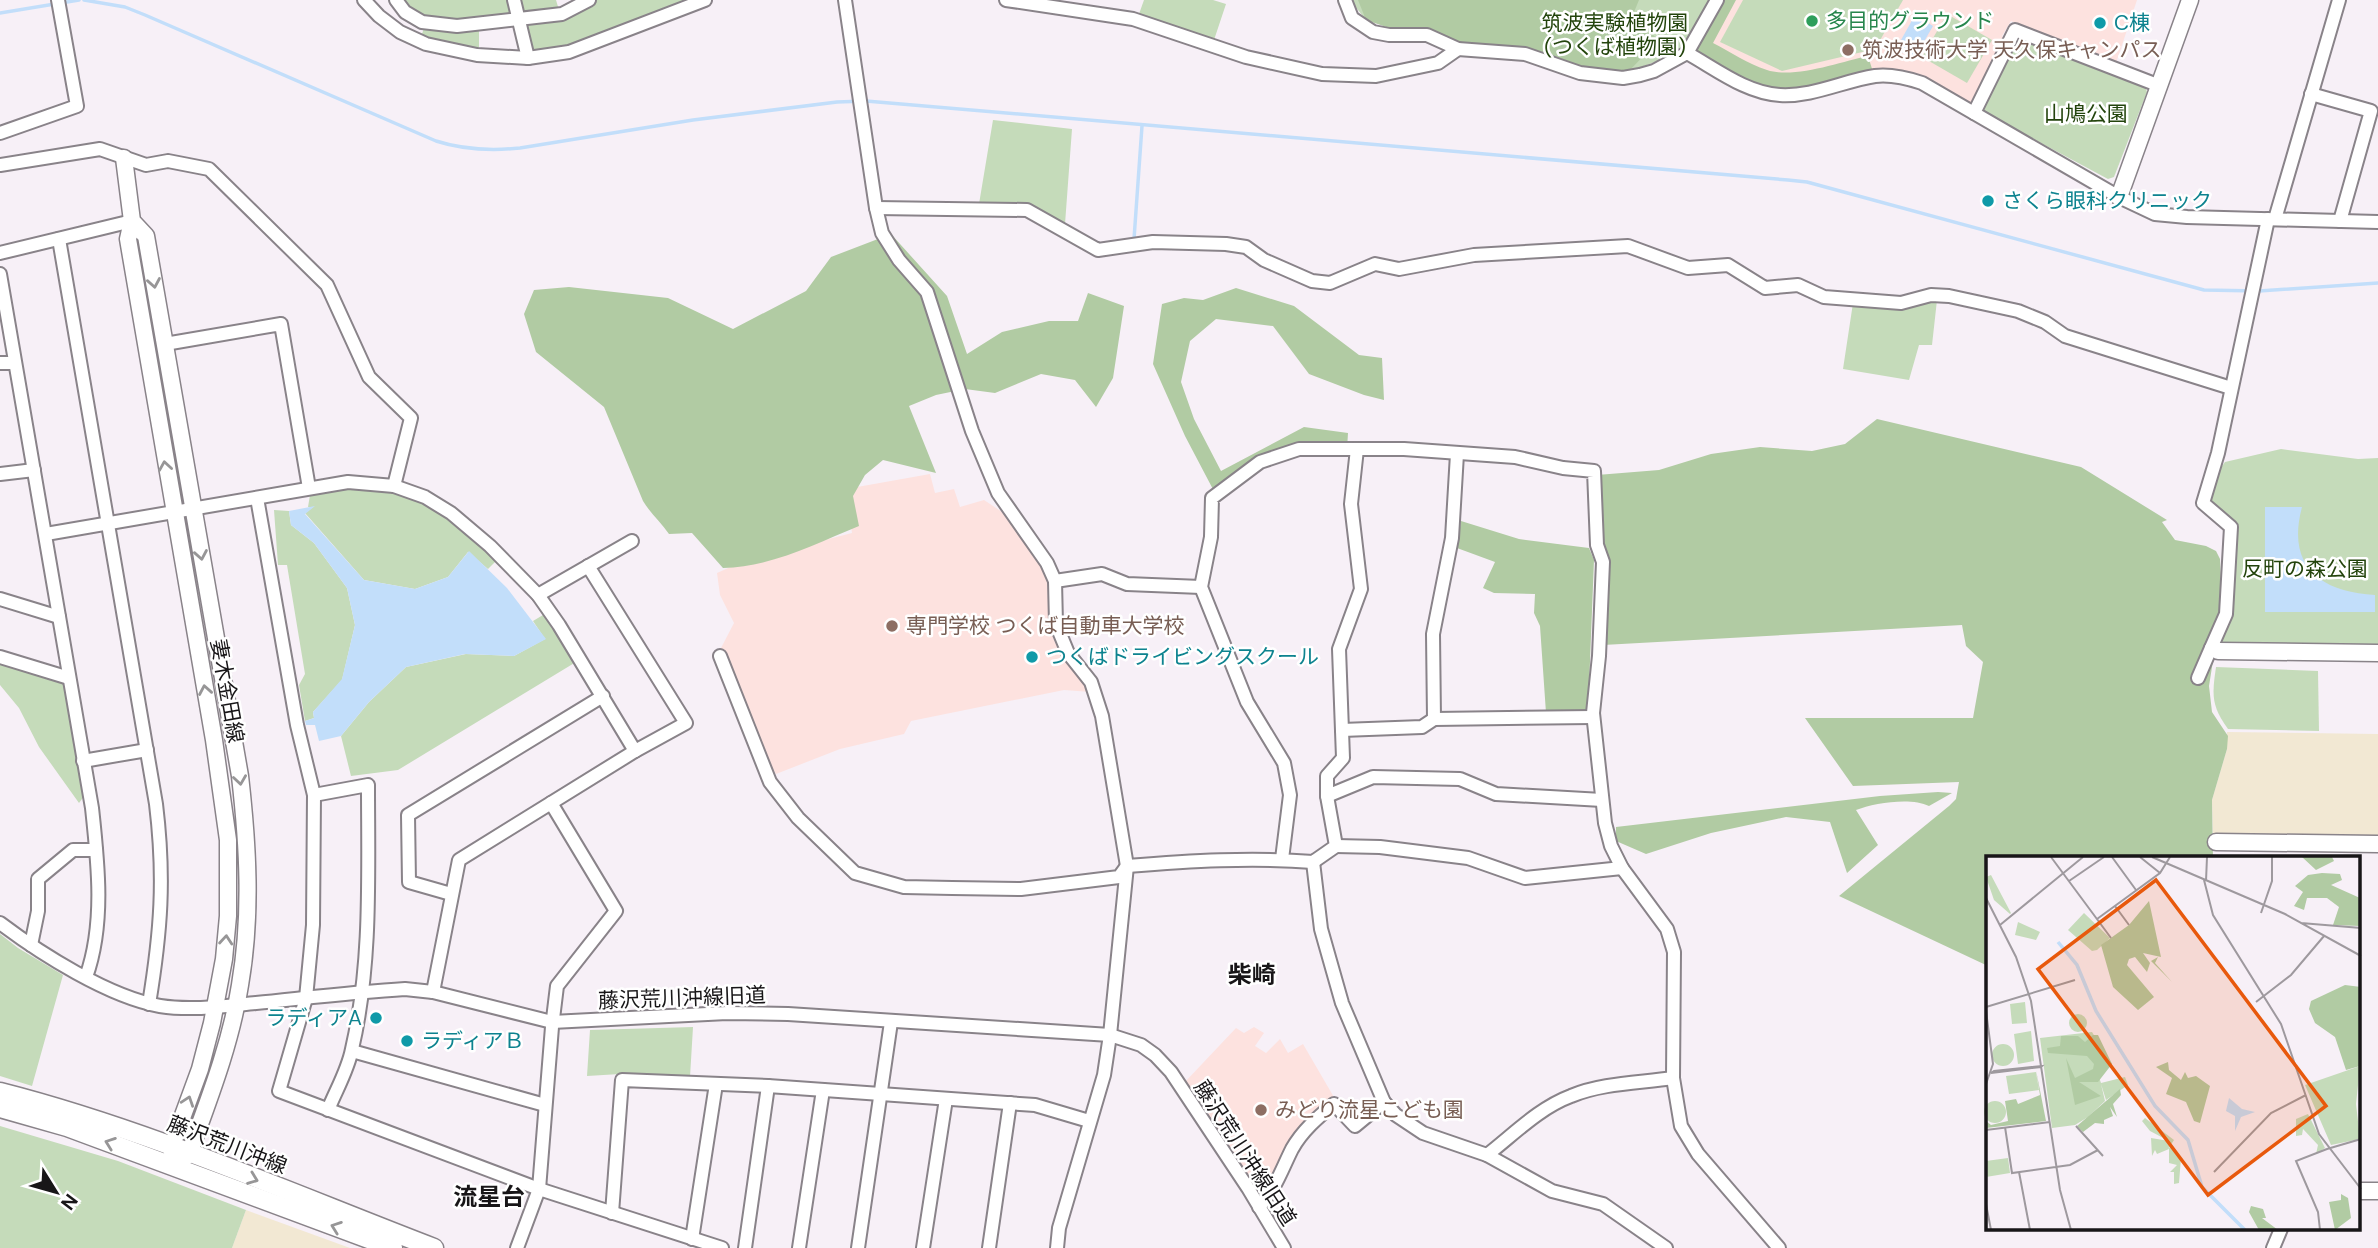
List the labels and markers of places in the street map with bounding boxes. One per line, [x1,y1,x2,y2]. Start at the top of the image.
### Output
place label: 多目的グラウンド [1826,7,1994,35]
place label: C棟 [2114,9,2150,37]
marker: 多目的グラウンド [1804,13,1820,29]
marker: C棟 [2092,15,2108,31]
place label: 筑波技術大学 天久保キャンパス [1862,36,2162,64]
marker: 筑波技術大学 天久保キャンパス [1840,42,1856,58]
place label: さくら眼科クリニック [2002,187,2212,215]
marker: さくら眼科クリニック [1980,193,1996,209]
place label: 専門学校 つくば自動車大学校 [906,612,1185,640]
marker: 専門学校 つくば自動車大学校 [884,618,900,634]
place label: つくばドライビングスクール [1046,643,1319,671]
marker: つくばドライビングスクール [1024,649,1040,665]
place label: ラディアA [266,1004,362,1032]
marker: ラディアA [368,1010,384,1026]
place label: ラディアＢ [421,1027,525,1055]
marker: ラディアＢ [399,1033,415,1049]
place label: みどり流星こども園 [1275,1096,1464,1124]
marker: みどり流星こども園 [1253,1102,1269,1118]

